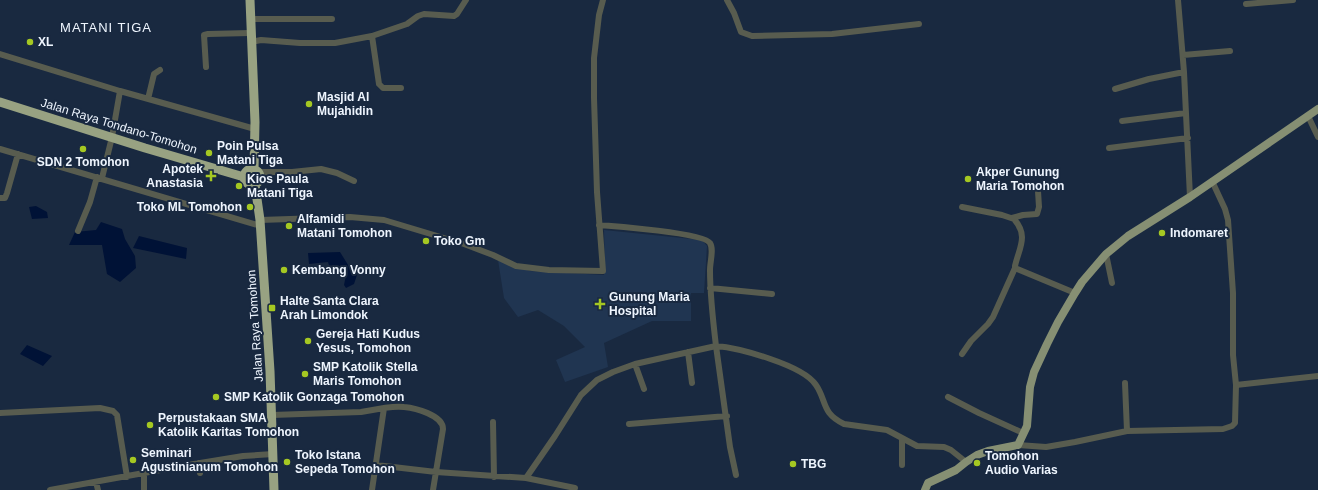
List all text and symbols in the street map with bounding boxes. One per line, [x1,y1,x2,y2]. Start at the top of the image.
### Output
district label: MATANI TIGA [60,20,152,35]
place label: XL [38,35,53,49]
marker: XL [25,37,35,47]
place label: Masjid Al Mujahidin [317,90,373,118]
street label: Jalan Raya Tondano-Tomohon [39,96,199,156]
marker: Masjid Al Mujahidin [304,99,314,109]
place label: Poin Pulsa Matani Tiga [217,139,283,167]
marker: SDN 2 Tomohon [78,144,88,154]
marker: Poin Pulsa Matani Tiga [204,148,214,158]
place label: SDN 2 Tomohon [37,155,129,169]
place label: Apotek Anastasia [146,162,203,190]
place label: Akper Gunung Maria Tomohon [976,165,1064,193]
marker: Apotek Anastasia [206,171,216,181]
place label: Kios Paula Matani Tiga [247,172,313,200]
marker: Akper Gunung Maria Tomohon [963,174,973,184]
marker: Kios Paula Matani Tiga [234,181,244,191]
place label: Toko ML Tomohon [137,200,242,214]
marker: Toko ML Tomohon [245,202,255,212]
place label: Alfamidi Matani Tomohon [297,212,392,240]
marker: Alfamidi Matani Tomohon [284,221,294,231]
place label: Indomaret [1170,226,1228,240]
marker: Indomaret [1157,228,1167,238]
place label: Toko Gm [434,234,485,248]
marker: Toko Gm [421,236,431,246]
place label: Kembang Vonny [292,263,386,277]
marker: Kembang Vonny [279,265,289,275]
street label: Jalan Raya Tomohon [244,269,266,383]
place label: Gunung Maria Hospital [609,290,690,318]
place label: Halte Santa Clara Arah Limondok [280,294,379,322]
marker: Gunung Maria Hospital [594,298,606,310]
marker: Halte Santa Clara Arah Limondok [267,303,277,313]
place label: Gereja Hati Kudus Yesus, Tomohon [316,327,420,355]
marker: Gereja Hati Kudus Yesus, Tomohon [303,336,313,346]
place label: SMP Katolik Stella Maris Tomohon [313,360,418,388]
marker: SMP Katolik Stella Maris Tomohon [300,369,310,379]
place label: SMP Katolik Gonzaga Tomohon [224,390,404,404]
marker: SMP Katolik Gonzaga Tomohon [211,392,221,402]
place label: Perpustakaan SMA Katolik Karitas Tomohon [158,411,299,439]
marker: Perpustakaan SMA Katolik Karitas Tomohon [145,420,155,430]
place label: Seminari Agustinianum Tomohon [141,446,278,474]
place label: Toko Istana Sepeda Tomohon [295,448,395,476]
place label: Tomohon Audio Varias [985,449,1058,477]
marker: Seminari Agustinianum Tomohon [128,455,138,465]
marker: Toko Istana Sepeda Tomohon [282,457,292,467]
place label: TBG [801,457,826,471]
marker: Tomohon Audio Varias [972,458,982,468]
marker: TBG [788,459,798,469]

